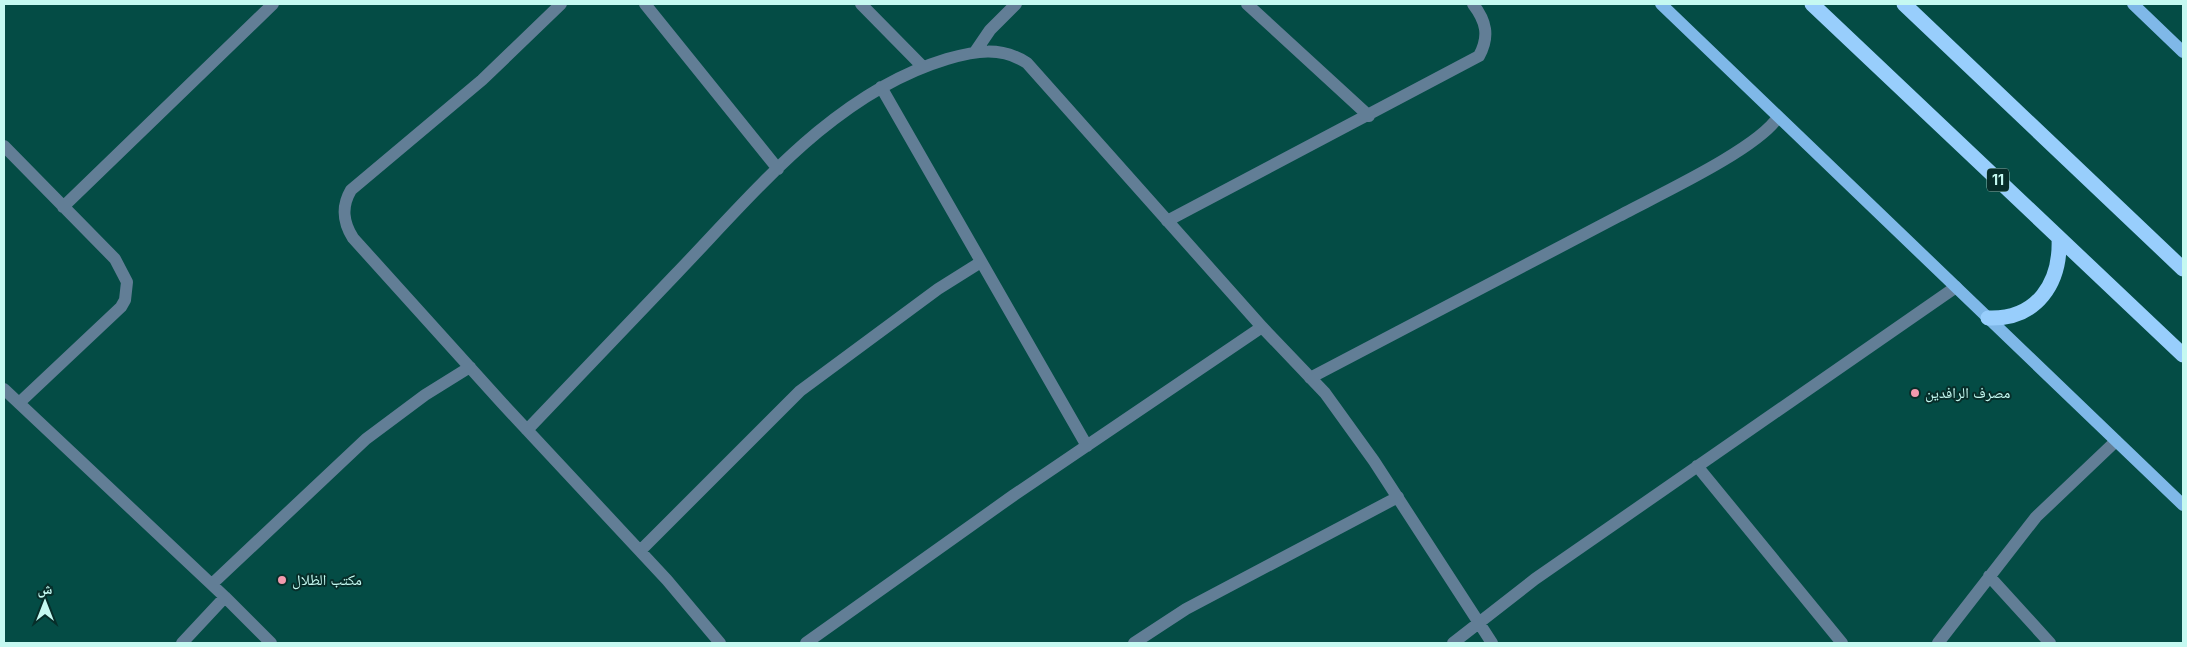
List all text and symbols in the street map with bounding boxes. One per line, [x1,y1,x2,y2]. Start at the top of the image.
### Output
road number: 11 [1987,168,2009,192]
place label: مصرف الرافدين [1925,383,2010,403]
marker: مصرف الرافدين [1909,387,1921,399]
place label: مكتب الظلال [292,570,362,590]
marker: مكتب الظلال [276,574,288,586]
north arrow [20,577,70,627]
text: ش [38,580,53,598]

